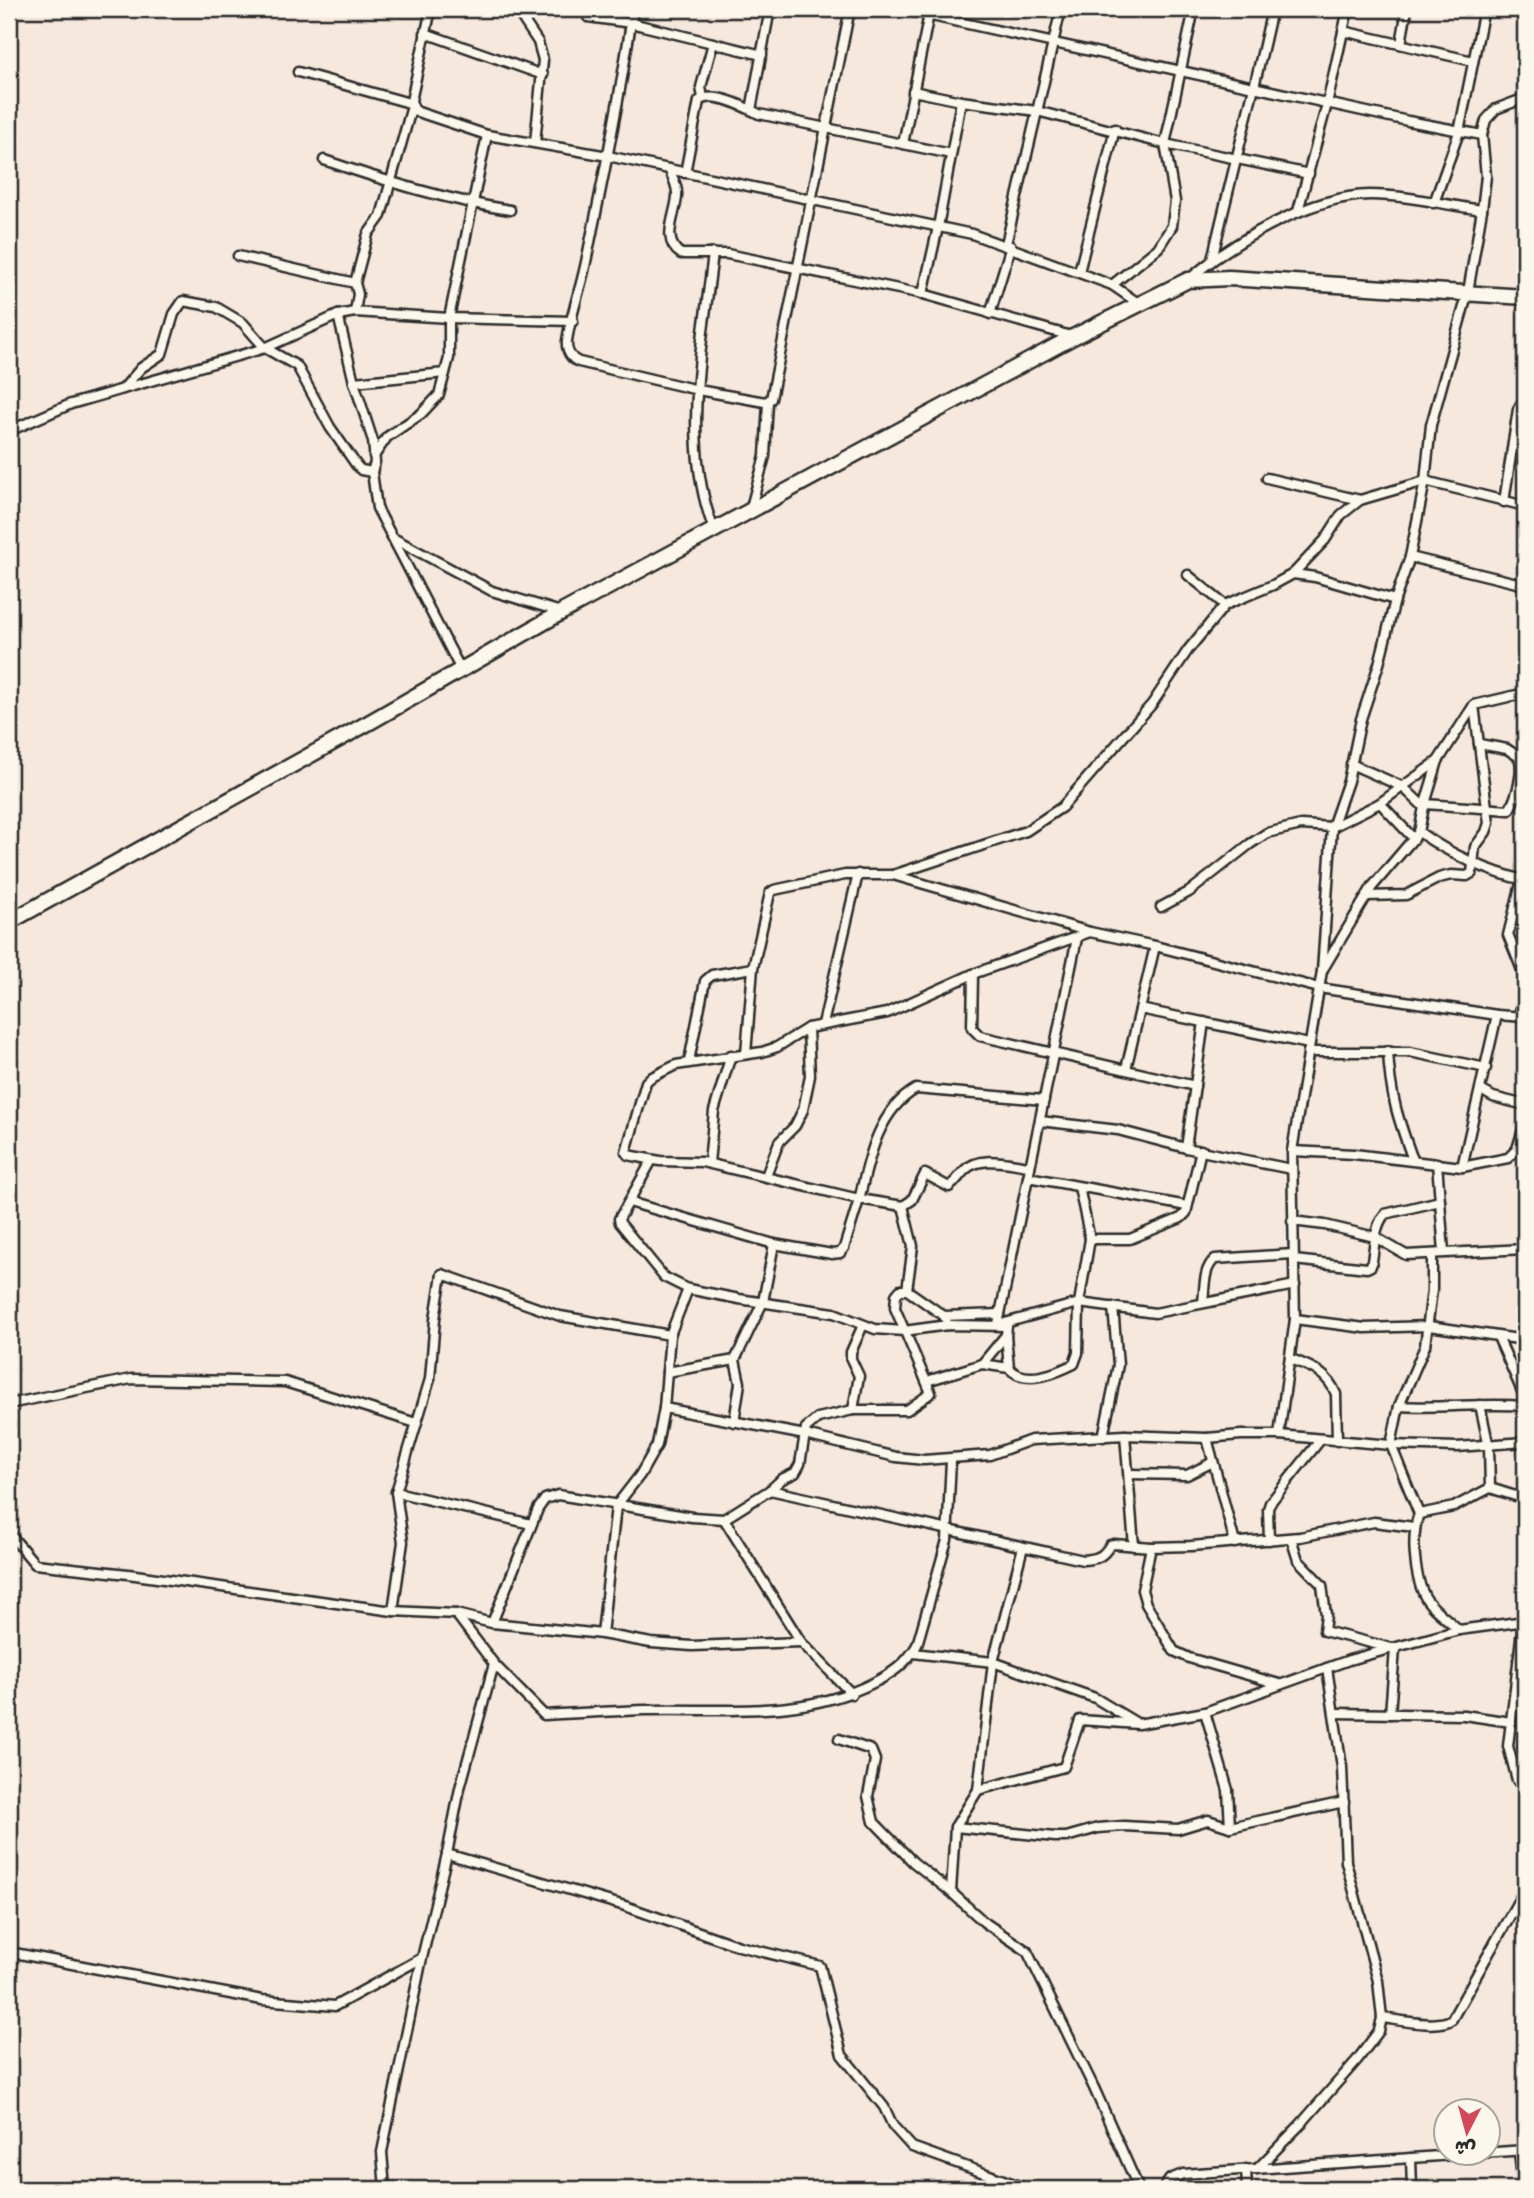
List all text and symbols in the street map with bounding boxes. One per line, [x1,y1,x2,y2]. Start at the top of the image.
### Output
north arrow [1432,2096,1502,2166]
text: ش [1454,2135,1477,2161]

